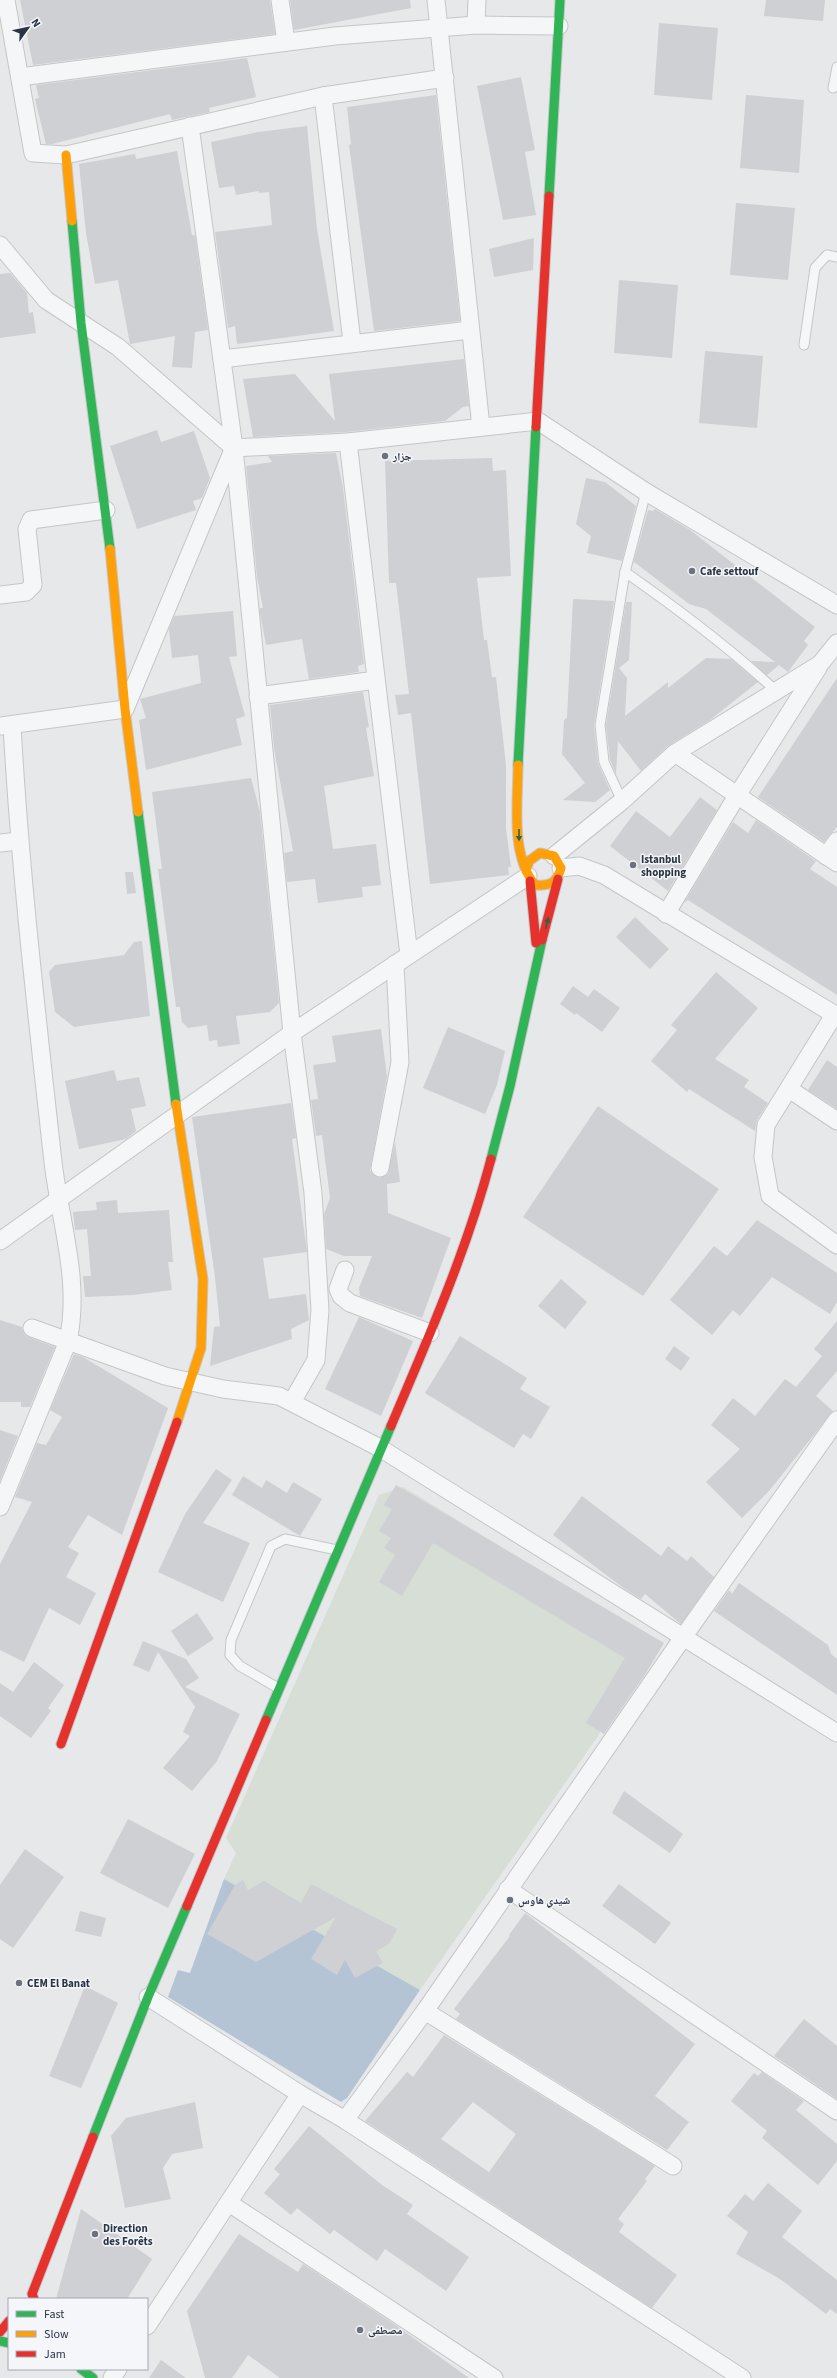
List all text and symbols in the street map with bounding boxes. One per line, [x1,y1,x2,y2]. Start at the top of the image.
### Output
north arrow [8,8,48,48]
text: N [28,16,44,30]
place label: جزار [392,449,412,464]
marker: جزار [380,451,390,461]
place label: Cafe settouf [700,564,760,579]
marker: Cafe settouf [687,566,697,576]
one-way arrow [516,829,522,842]
place label: Istanbul shopping [641,852,686,880]
marker: Istanbul shopping [628,860,638,870]
one-way arrow [544,917,550,929]
place label: شيدي هاوس [518,1893,570,1908]
marker: شيدي هاوس [505,1895,515,1905]
place label: CEM El Banat [27,1976,91,1991]
marker: CEM El Banat [14,1978,24,1988]
place label: Direction des Forêts [103,2221,153,2249]
marker: Direction des Forêts [90,2229,100,2239]
legend [8,2298,148,2370]
text: Fast [44,2306,64,2323]
place label: مصطفى [368,2323,402,2338]
marker: مصطفى [355,2325,365,2335]
text: Slow [44,2326,69,2343]
text: Jam [44,2346,66,2363]

